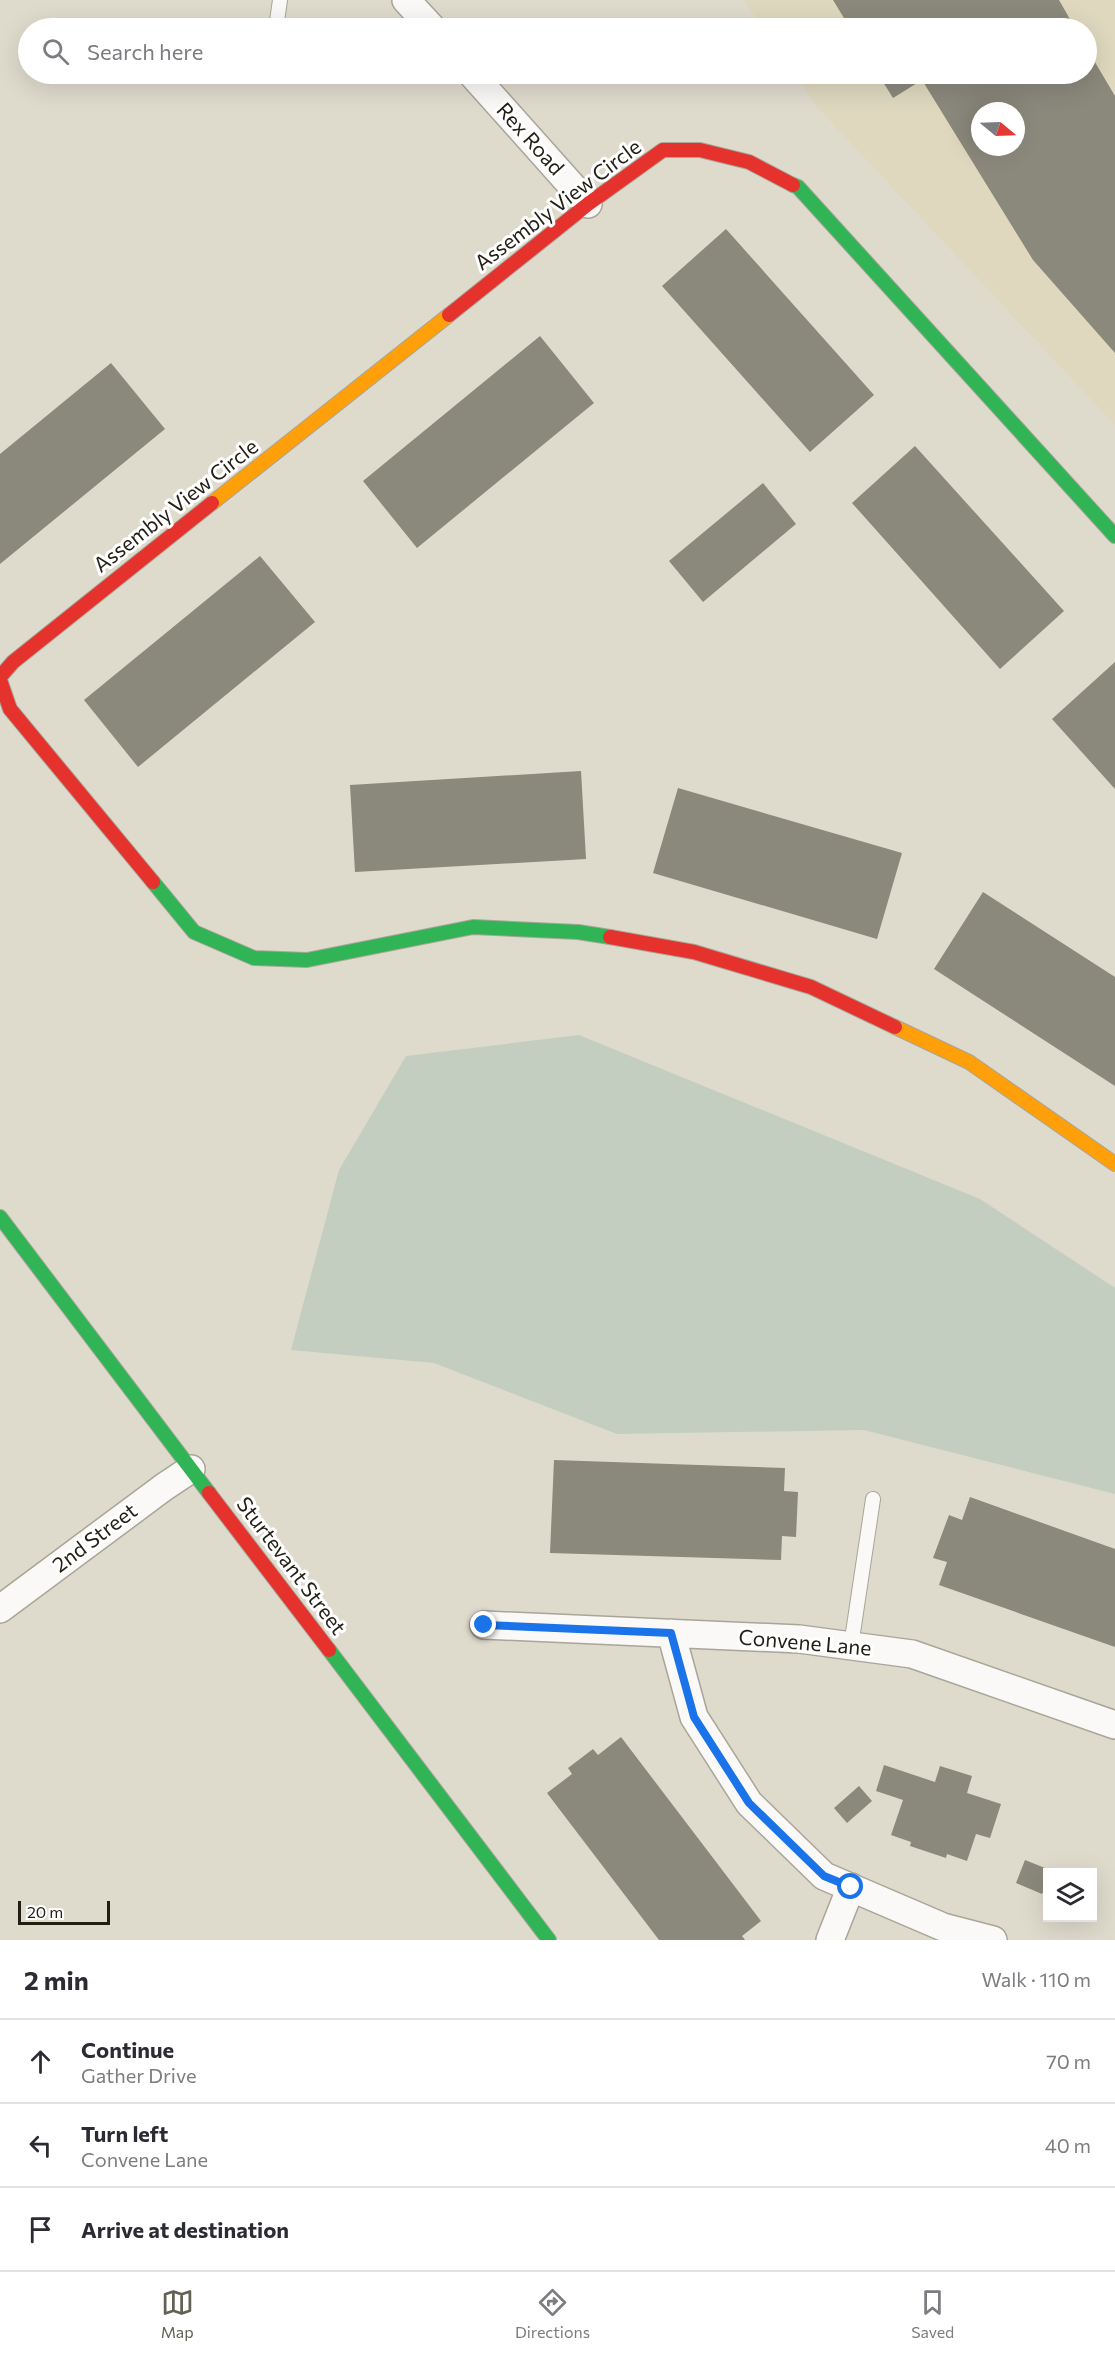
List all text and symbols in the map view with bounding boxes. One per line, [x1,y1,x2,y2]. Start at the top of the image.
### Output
search box [18,18,1097,84]
icon: search [39,35,72,68]
text: Search here [87,38,203,65]
street label: Rex Road [492,97,570,179]
north arrow [971,102,1025,156]
street label: Assembly View Circle [469,133,645,274]
street label: Assembly View Circle [88,433,262,577]
street label: Sturtevant Street [232,1491,352,1639]
street label: 2nd Street [47,1497,141,1577]
route end [470,1611,496,1637]
street label: Convene Lane [738,1623,873,1660]
map controls [1043,1868,1097,1922]
button: layers [1043,1868,1097,1922]
route start [837,1873,863,1899]
scale bar [18,1898,110,1926]
text: 20 m [27,1902,63,1921]
text: 2 min [24,1964,89,1995]
text: Walk · 110 m [981,1967,1091,1991]
text: Continue [81,2036,174,2063]
icon: ahead [24,2045,57,2078]
text: 70 m [1046,2049,1091,2073]
text: Gather Drive [81,2063,196,2087]
text: Turn left [81,2120,168,2147]
icon: left [24,2129,57,2162]
text: 40 m [1045,2133,1091,2157]
text: Convene Lane [81,2147,208,2171]
icon: arrive [24,2213,57,2246]
text: Arrive at destination [81,2216,289,2243]
tab: Map [161,2286,194,2341]
tab: Directions [515,2286,590,2341]
tab: Saved [911,2286,954,2341]

